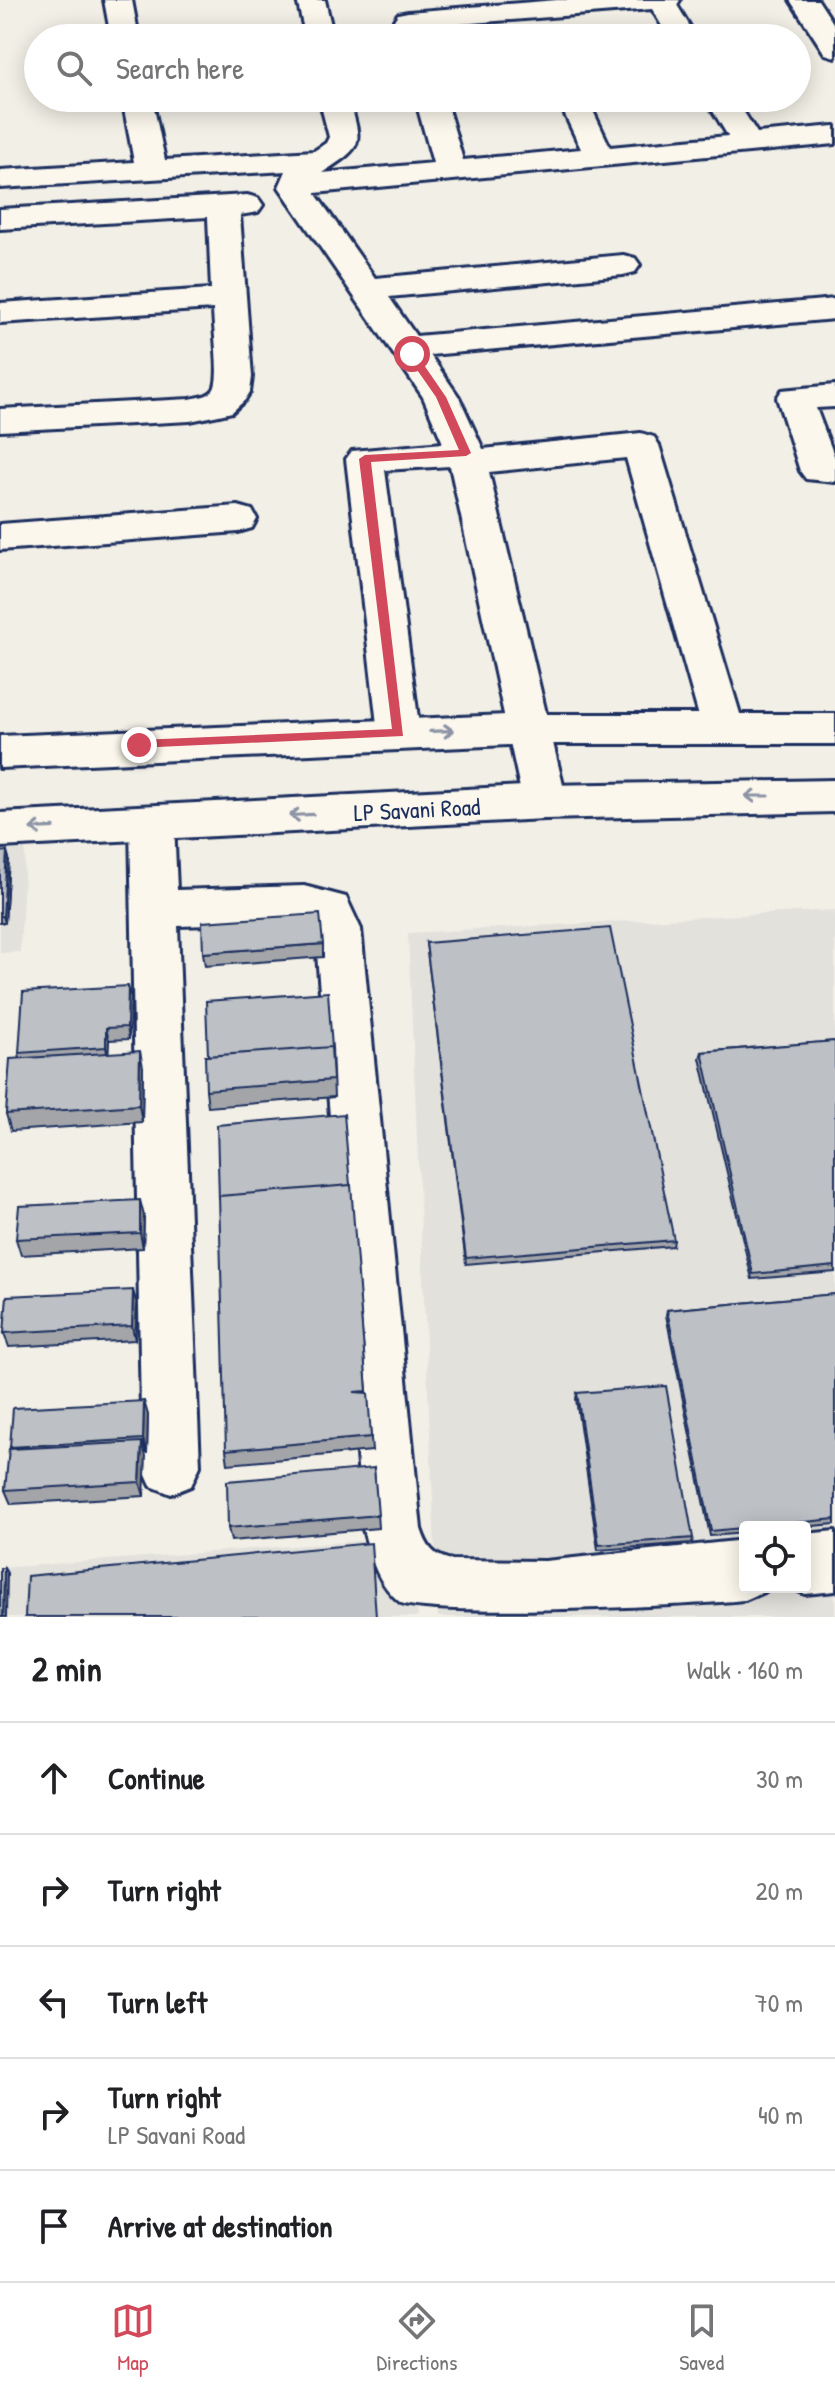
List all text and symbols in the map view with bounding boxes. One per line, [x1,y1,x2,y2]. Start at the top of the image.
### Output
search box [24,24,811,112]
icon: search [52,46,96,90]
text: Search here [116,48,244,88]
route start [394,336,430,372]
one-way arrow [428,724,455,739]
route end [121,727,157,763]
one-way arrow [744,788,771,804]
street label: LP Savani Road [353,790,481,828]
one-way arrow [288,808,315,823]
one-way arrow [29,821,56,836]
map controls [739,1521,811,1593]
button: locate [739,1521,811,1593]
text: 2 min [32,1646,102,1692]
text: Walk · 160 m [687,1652,803,1687]
icon: ahead [32,1756,76,1800]
text: Continue [108,1758,205,1798]
text: 30 m [756,1761,803,1796]
icon: right [32,1868,76,1912]
text: Turn right [108,1870,221,1910]
text: 20 m [756,1873,803,1908]
icon: left [32,1980,76,2024]
text: Turn left [108,1982,207,2022]
text: 70 m [755,1985,803,2020]
text: Turn right [108,2077,221,2117]
icon: right [32,2092,76,2136]
text: 40 m [758,2097,803,2132]
text: LP Savani Road [108,2117,245,2152]
icon: arrive [32,2204,76,2248]
text: Arrive at destination [108,2206,333,2246]
tab: Map [111,2299,155,2377]
tab: Directions [377,2299,458,2377]
tab: Saved [679,2299,724,2377]

